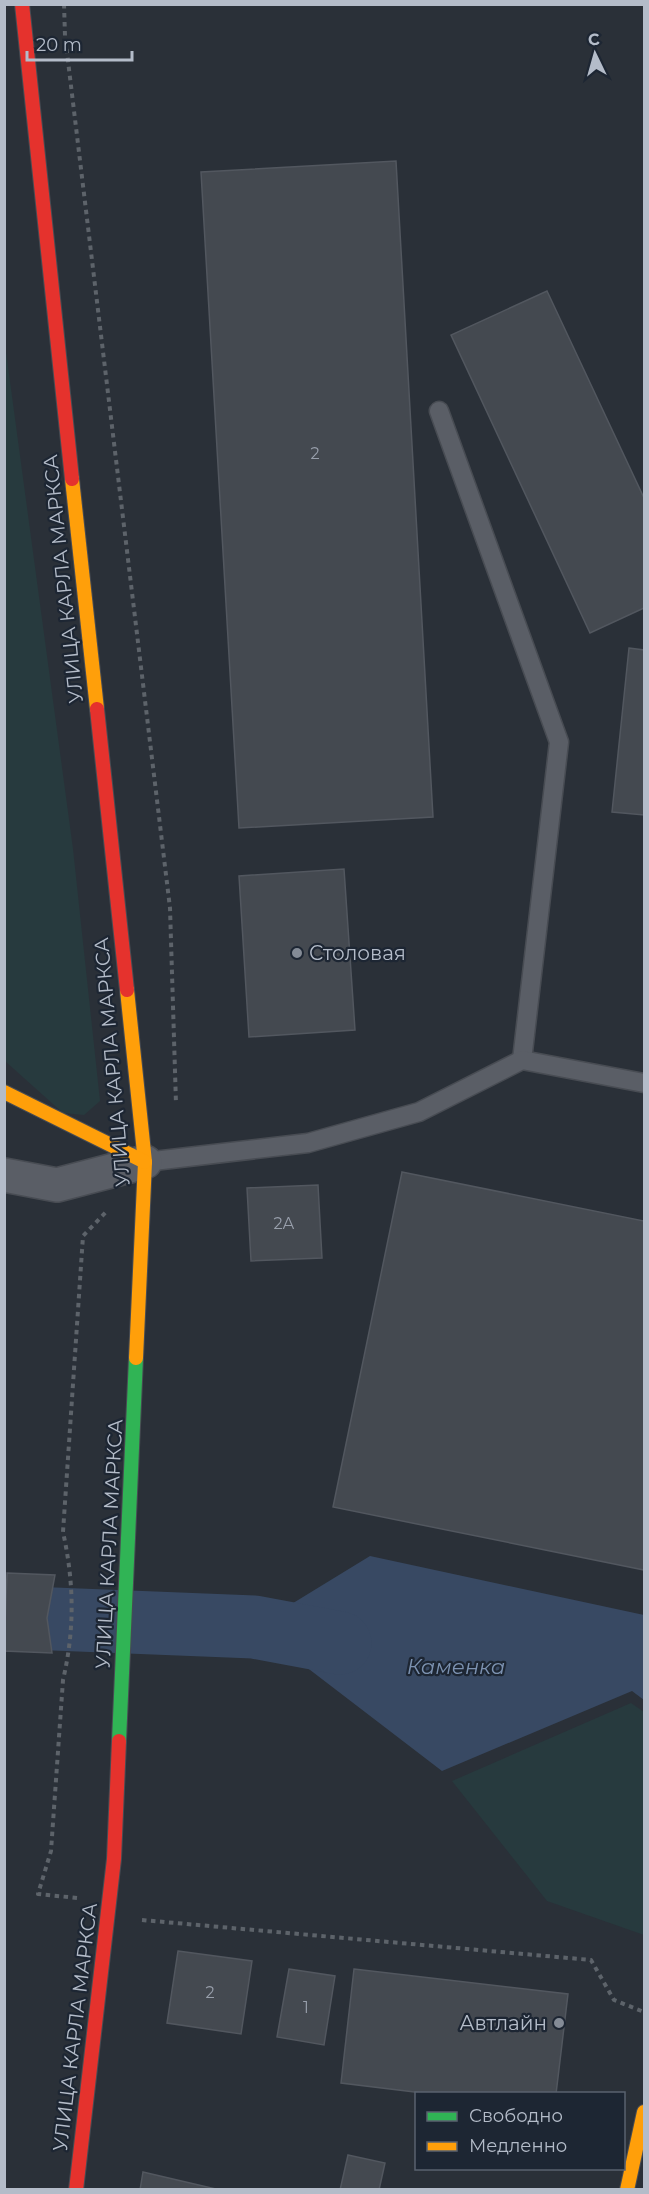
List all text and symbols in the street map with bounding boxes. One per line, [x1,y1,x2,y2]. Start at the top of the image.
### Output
scale bar [27,24,132,62]
north arrow [565,24,625,84]
text: С [587,30,601,50]
text: 20 m [36,34,82,56]
house number: 2 [310,444,320,463]
street label: УЛИЦА КАРЛА МАРКСА [38,453,88,705]
street label: УЛИЦА КАРЛА МАРКСА [89,936,135,1188]
place label: Столовая [309,941,406,965]
marker: Столовая [290,946,304,960]
house number: 2А [274,1214,295,1233]
street label: УЛИЦА КАРЛА МАРКСА [90,1418,128,1669]
water label: Каменка [407,1654,505,1679]
street label: УЛИЦА КАРЛА МАРКСА [48,1901,102,2153]
house number: 2 [205,1983,215,2002]
house number: 1 [303,1998,309,2017]
place label: Автлайн [460,2011,547,2035]
marker: Автлайн [552,2016,566,2030]
legend [415,2092,625,2170]
text: Свободно [469,2105,563,2127]
text: Медленно [469,2135,567,2157]

